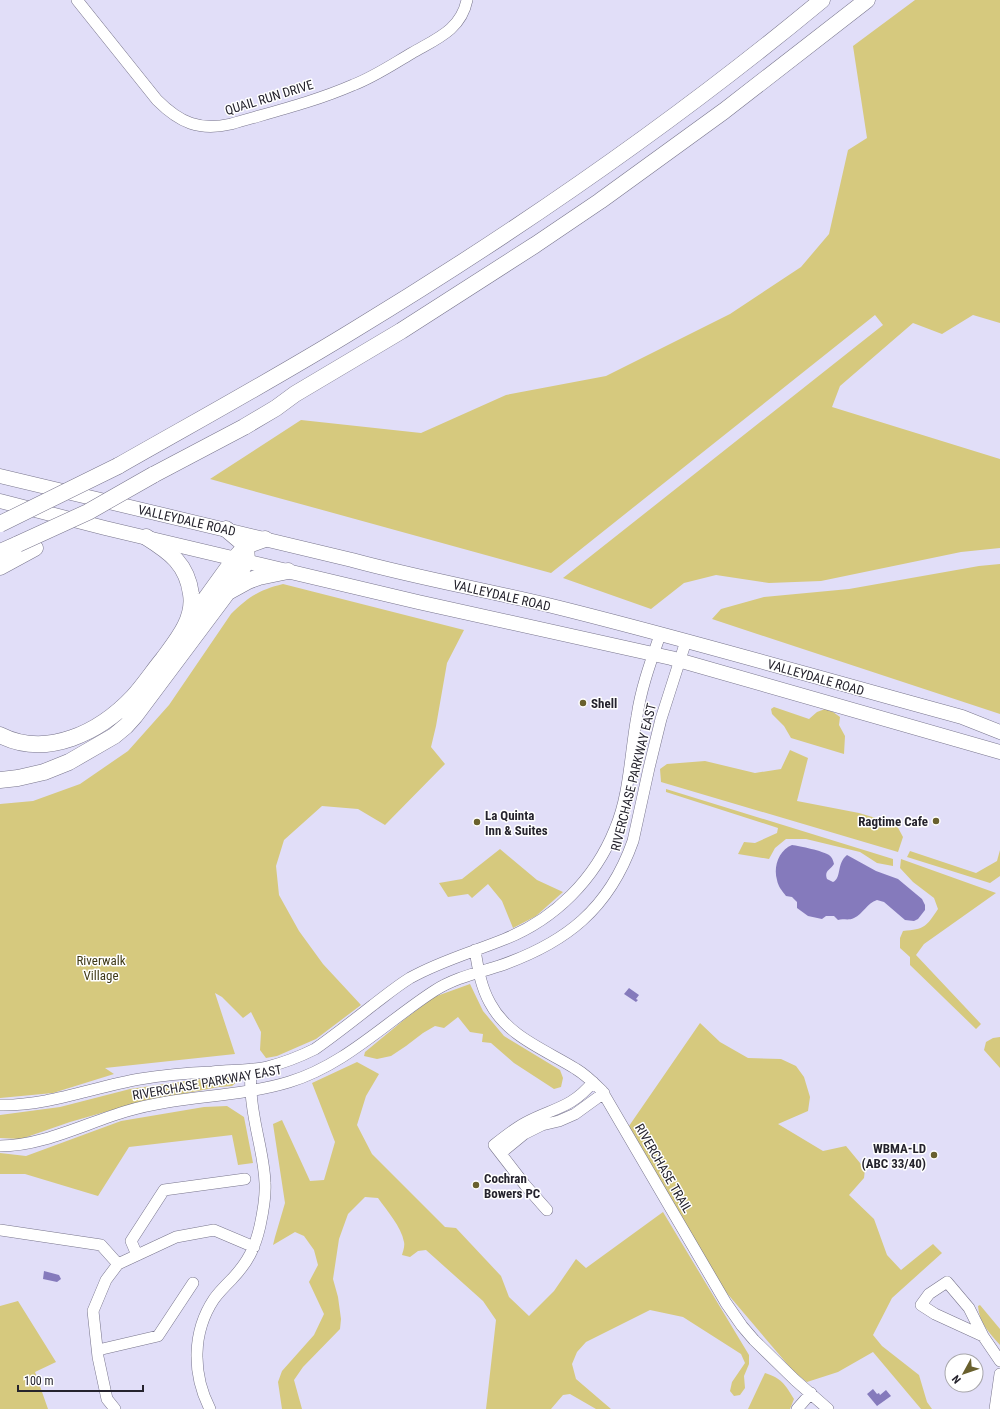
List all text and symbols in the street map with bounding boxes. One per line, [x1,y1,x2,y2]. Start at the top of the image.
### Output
street label: QUAIL RUN DRIVE [223,77,315,118]
street label: VALLEYDALE ROAD [137,502,237,539]
street label: VALLEYDALE ROAD [452,577,552,614]
street label: VALLEYDALE ROAD [766,657,866,698]
place label: Shell [591,696,617,711]
marker: Shell [578,698,588,708]
street label: RIVERCHASE PARKWAY EAST [608,702,659,853]
place label: La Quinta Inn & Suites [485,808,548,838]
place label: Ragtime Cafe [858,814,928,829]
marker: Ragtime Cafe [931,816,941,826]
marker: La Quinta Inn & Suites [472,817,482,827]
park label: Riverwalk Village [76,953,126,983]
street label: RIVERCHASE PARKWAY EAST [131,1062,283,1103]
street label: RIVERCHASE TRAIL [632,1121,695,1215]
place label: WBMA-LD (ABC 33/40) [862,1141,926,1171]
marker: WBMA-LD (ABC 33/40) [929,1150,939,1160]
place label: Cochran Bowers PC [484,1171,541,1201]
marker: Cochran Bowers PC [471,1180,481,1190]
north arrow [944,1353,984,1393]
scale bar [18,1367,143,1393]
text: N [949,1372,964,1386]
text: 100 m [24,1374,54,1388]

